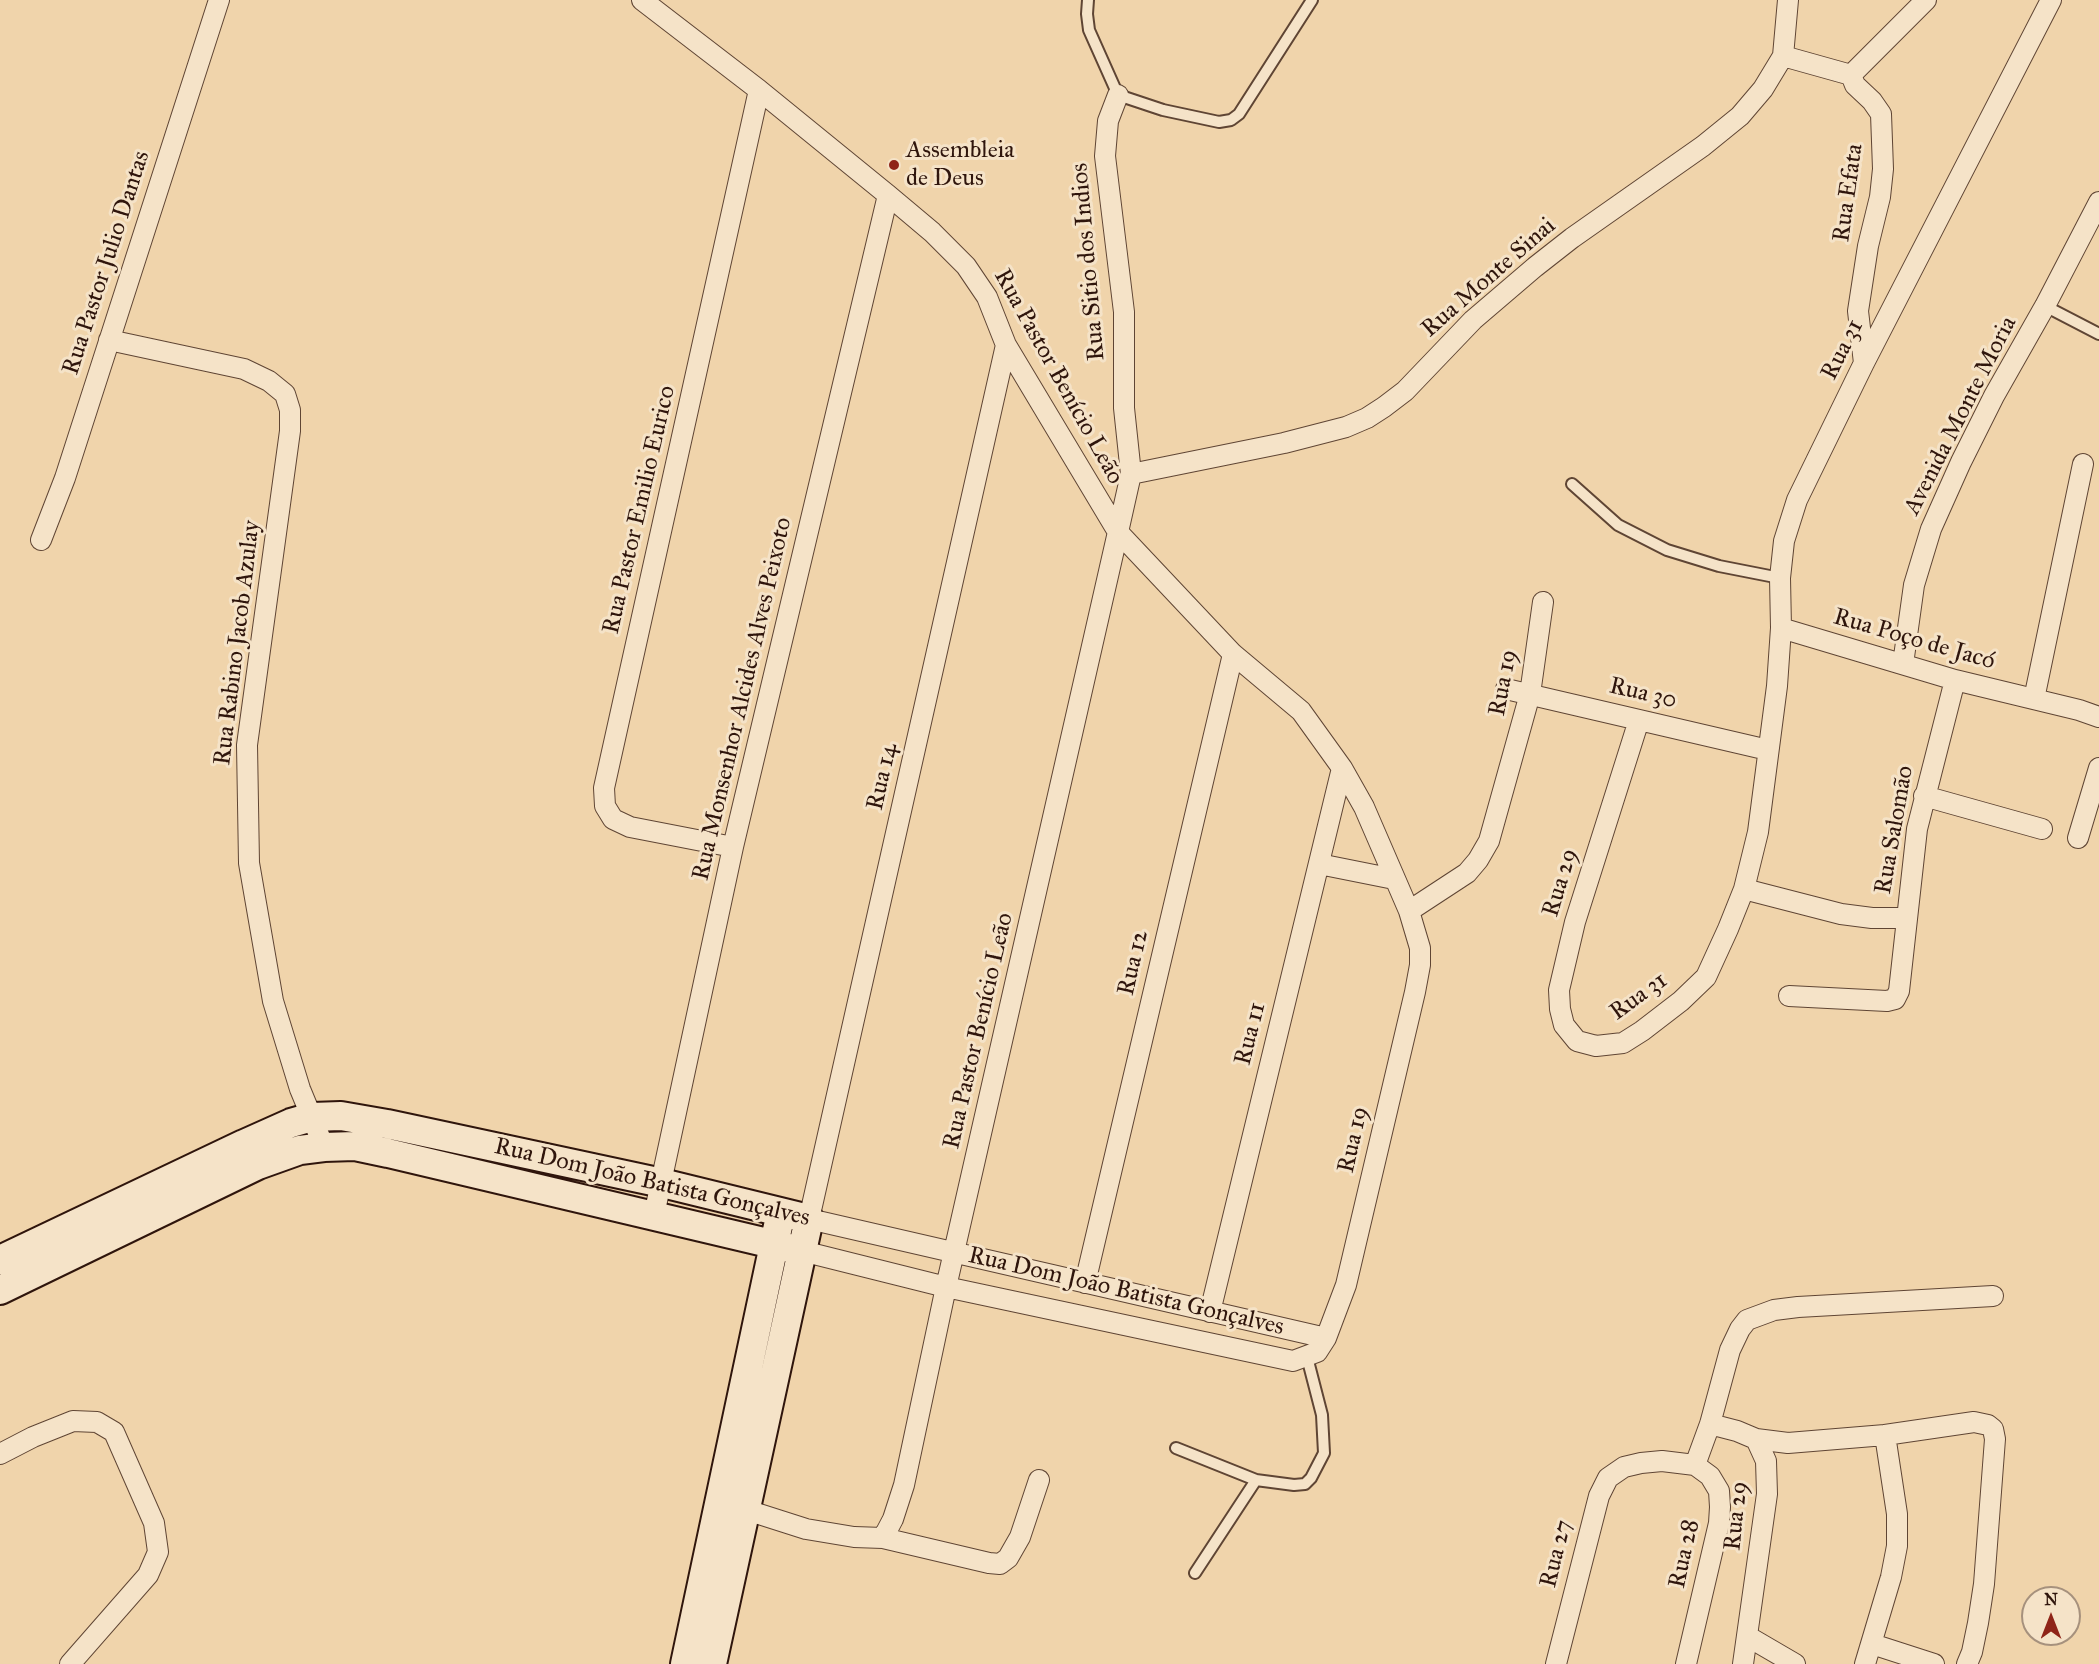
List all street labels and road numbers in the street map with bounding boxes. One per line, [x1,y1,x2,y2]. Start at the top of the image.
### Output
street label: Rua Efata [1828,142,1870,244]
street label: Rua Pastor Julio Dantas [57,147,157,379]
street label: Rua Sitio dos Indios [1066,162,1112,362]
street label: Rua Monte Sinai [1416,212,1562,344]
street label: Rua Pastor Benício Leão [987,264,1129,490]
street label: Avenida Monte Moria [1898,312,2024,520]
street label: Rua 31 [1816,315,1870,385]
street label: Rua Pastor Emilio Eurico [597,383,683,637]
street label: Rua Monsenhor Alcides Alves Peixoto [687,515,799,883]
street label: Rua Rabino Jacob Azulay [209,519,267,767]
street label: Rua Poço de Jacó [1830,603,1998,677]
street label: Rua 19 [1483,647,1525,719]
street label: Rua 30 [1606,672,1680,716]
street label: Rua 14 [861,741,905,813]
street label: Rua Salomão [1870,764,1920,896]
street label: Rua 29 [1537,846,1585,920]
street label: Rua Pastor Benício Leão [938,910,1020,1152]
street label: Rua 12 [1113,928,1155,998]
street label: Rua 31 [1605,967,1673,1027]
street label: Rua 11 [1229,1000,1273,1068]
street label: Rua 19 [1332,1104,1376,1176]
street label: Rua Dom João Batista Gonçalves [491,1133,813,1233]
street label: Rua Dom João Batista Gonçalves [965,1242,1287,1342]
street label: Rua 29 [1719,1480,1755,1552]
street label: Rua 27 [1535,1517,1579,1591]
street label: Rua 28 [1664,1517,1706,1591]

